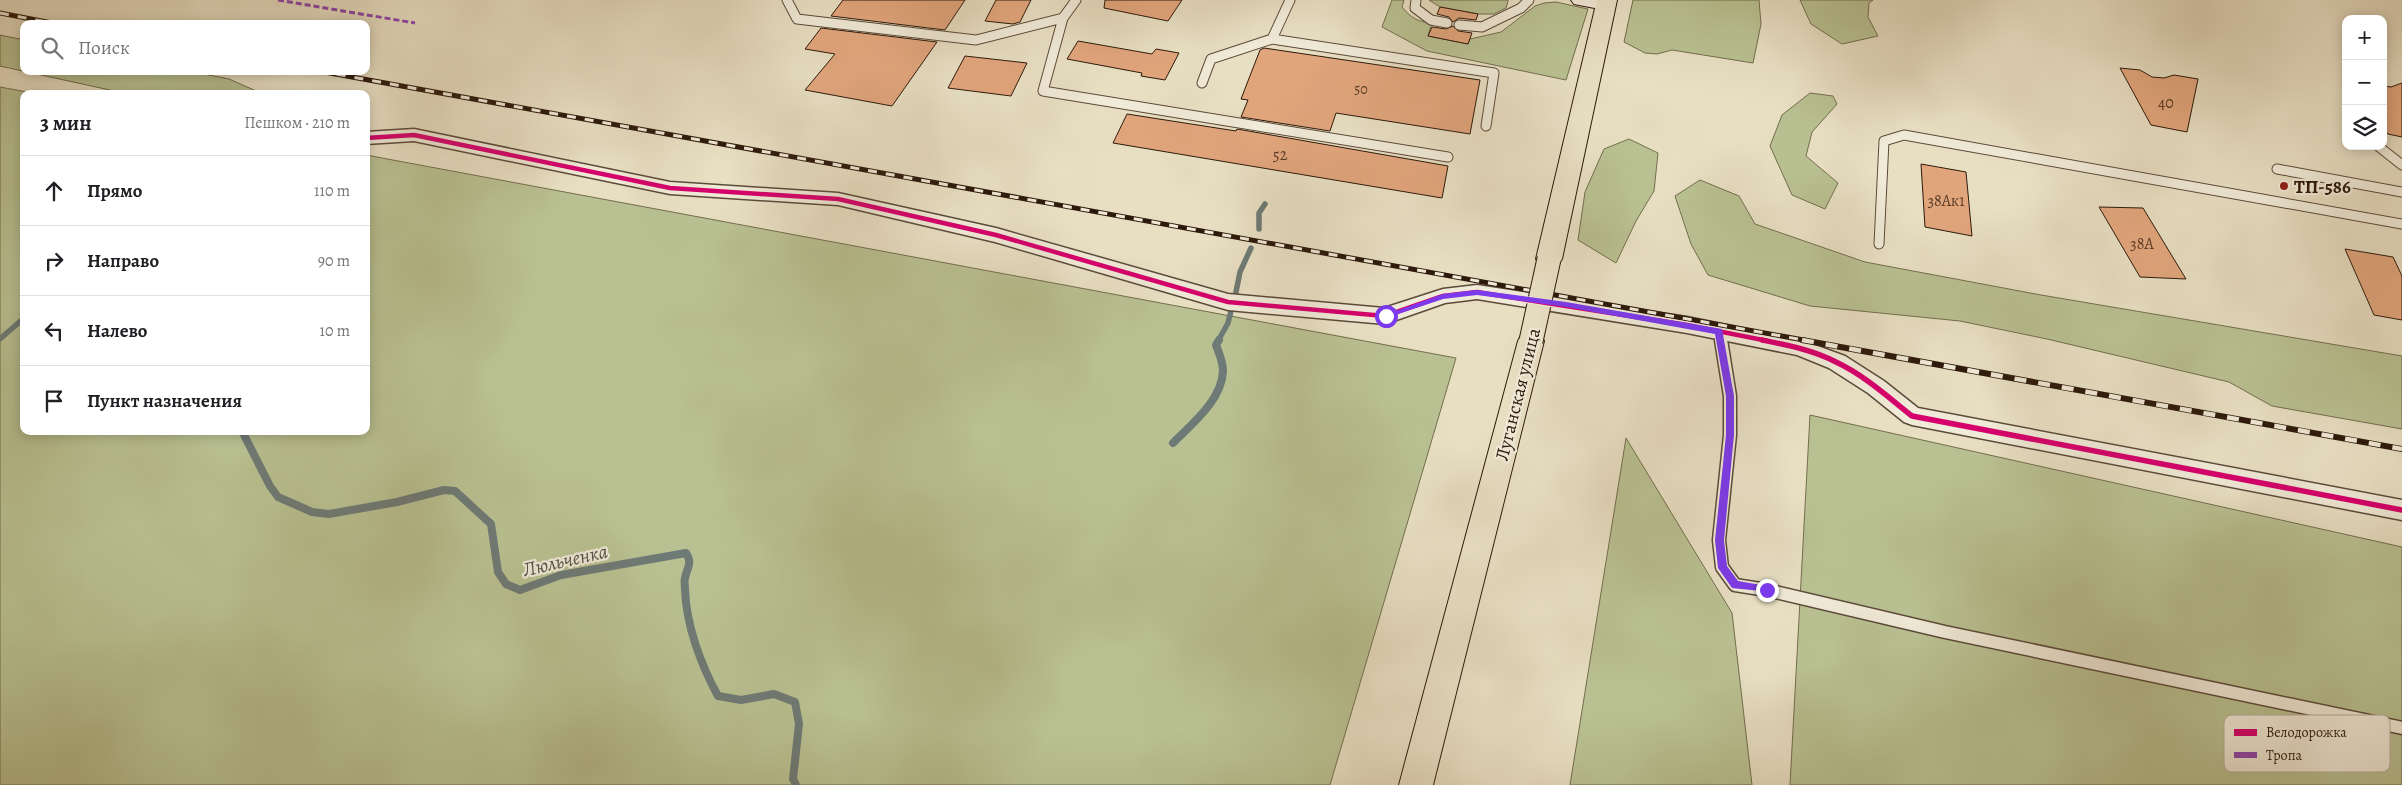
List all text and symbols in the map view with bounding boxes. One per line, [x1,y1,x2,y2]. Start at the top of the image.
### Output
map controls [2342,15,2387,150]
button: + [2342,15,2387,60]
search box [20,20,370,75]
icon: search [38,34,66,62]
text: Поиск [78,35,130,61]
button: − [2342,60,2387,105]
house number: 50 [1354,80,1368,99]
house number: 40 [2158,92,2174,114]
button: layers [2342,105,2387,150]
text: 3 мин [40,109,92,137]
text: Пешком · 210 m [244,112,350,134]
house number: 52 [1273,144,1288,166]
place label: ТП-586 [2294,174,2351,200]
icon: ahead [40,177,68,205]
text: Прямо [87,178,142,204]
text: 110 m [314,180,350,202]
marker: ТП-586 [2278,180,2290,192]
house number: 38Ак1 [1927,190,1965,212]
house number: 38А [2130,233,2155,255]
icon: right [40,247,68,275]
text: Направо [87,248,159,274]
text: 90 m [318,250,350,272]
route start [1375,305,1398,328]
icon: left [40,317,68,345]
text: Налево [87,318,147,344]
text: 10 m [320,320,350,342]
street label: Луганская улица [1489,325,1547,463]
icon: arrive [40,387,68,415]
text: Пункт назначения [87,388,242,414]
water label: Люльченка [519,538,610,584]
route end [1756,579,1779,602]
legend [2224,715,2390,772]
text: Велодорожка [2266,723,2347,742]
text: Тропа [2266,746,2303,765]

